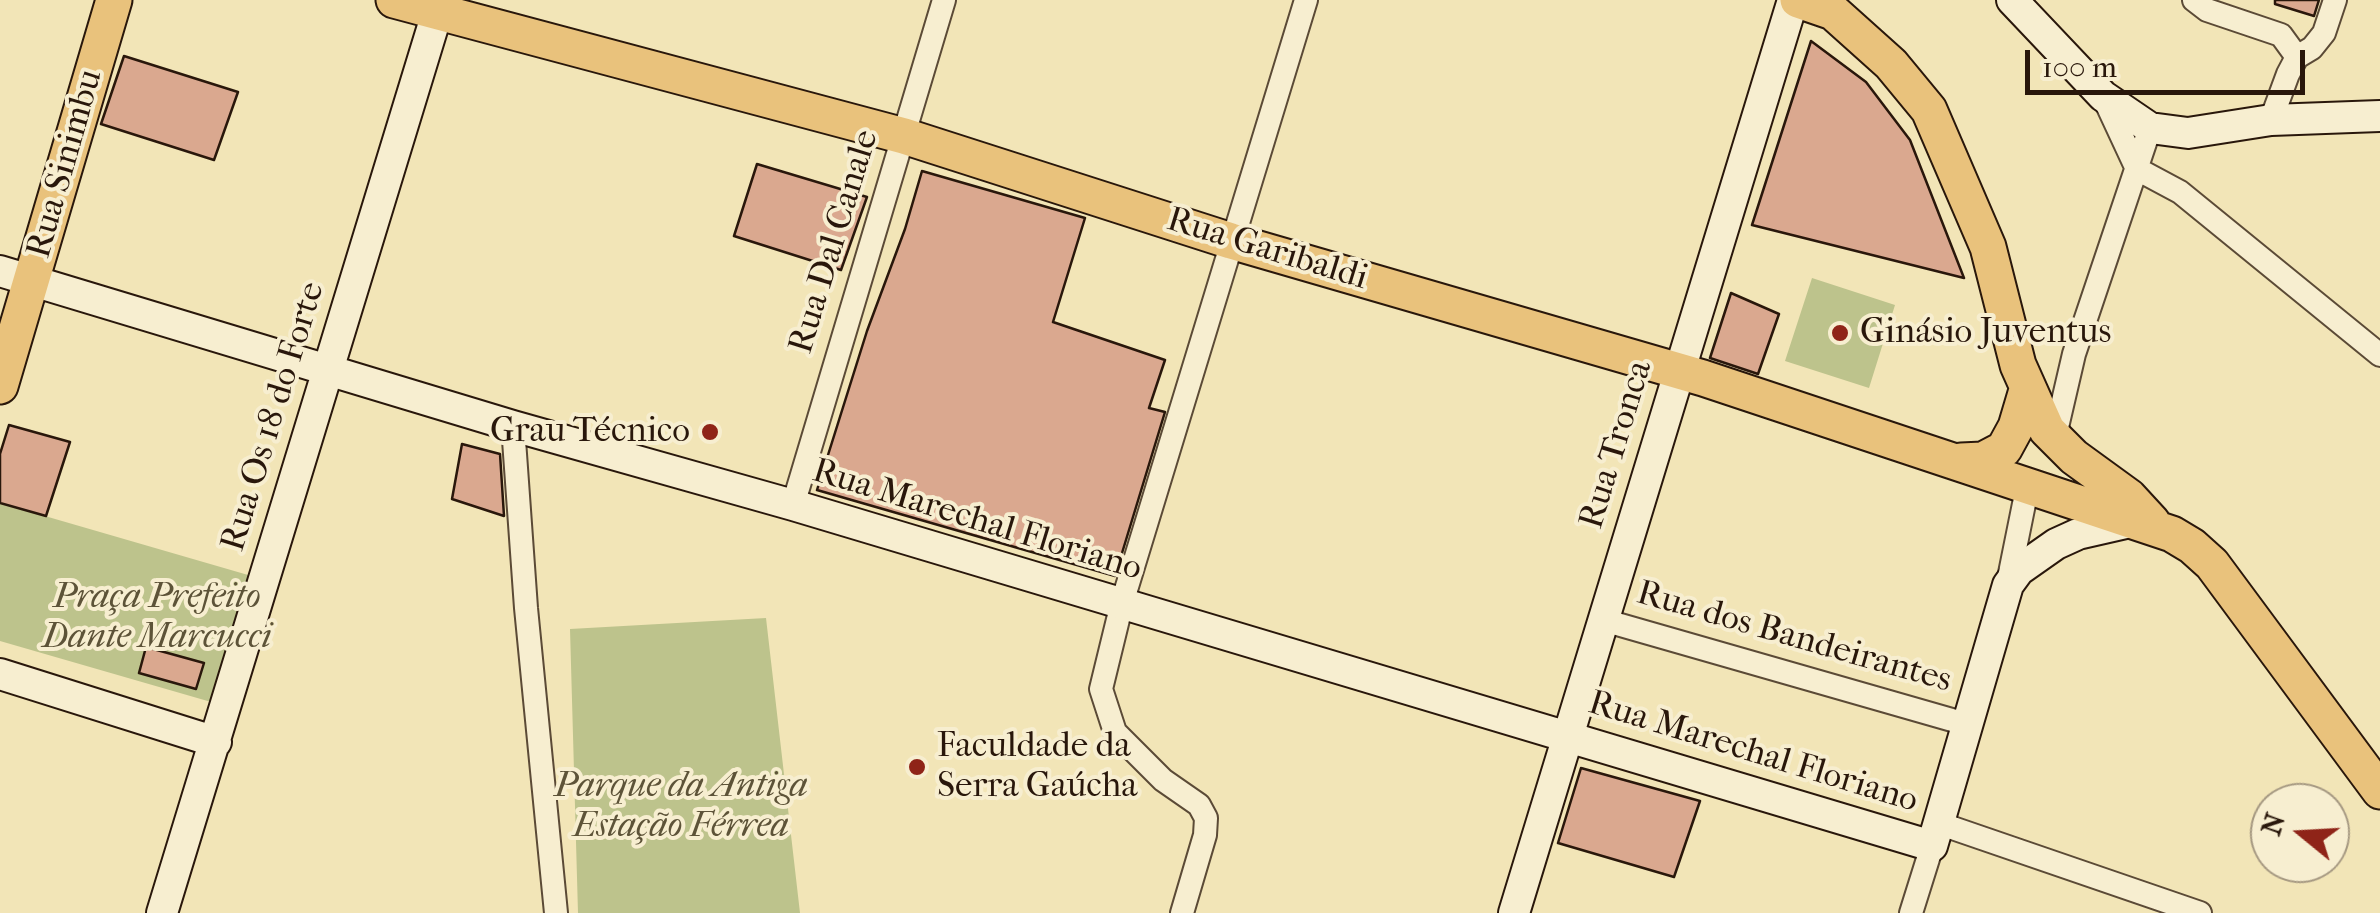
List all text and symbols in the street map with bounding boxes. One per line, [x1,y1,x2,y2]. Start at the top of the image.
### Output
scale bar [2030,30,2310,92]
text: 100 m [2042,50,2117,85]
street label: Rua Sinimbu [19,65,113,263]
street label: Rua Dal Canale [781,125,889,359]
street label: Rua Garibaldi [1162,200,1372,300]
street label: Rua Os 18 do Forte [213,277,335,557]
place label: Ginásio Juventus [1860,312,2111,354]
marker: Ginásio Juventus [1829,322,1851,344]
street label: Rua Tronca [1572,356,1662,534]
place label: Grau Técnico [490,411,690,453]
marker: Grau Técnico [699,421,721,443]
street label: Rua Marechal Floriano [807,451,1147,591]
street label: Rua dos Bandeirantes [1632,573,1956,703]
park label: Praça Prefeito Dante Marcucci [42,577,272,659]
street label: Rua Marechal Floriano [1583,683,1923,823]
place label: Faculdade da Serra Gaúcha [937,726,1137,808]
marker: Faculdade da Serra Gaúcha [906,756,928,778]
park label: Parque da Antiga Estação Férrea [554,766,808,848]
north arrow [2250,783,2350,883]
text: N [2254,809,2292,839]

